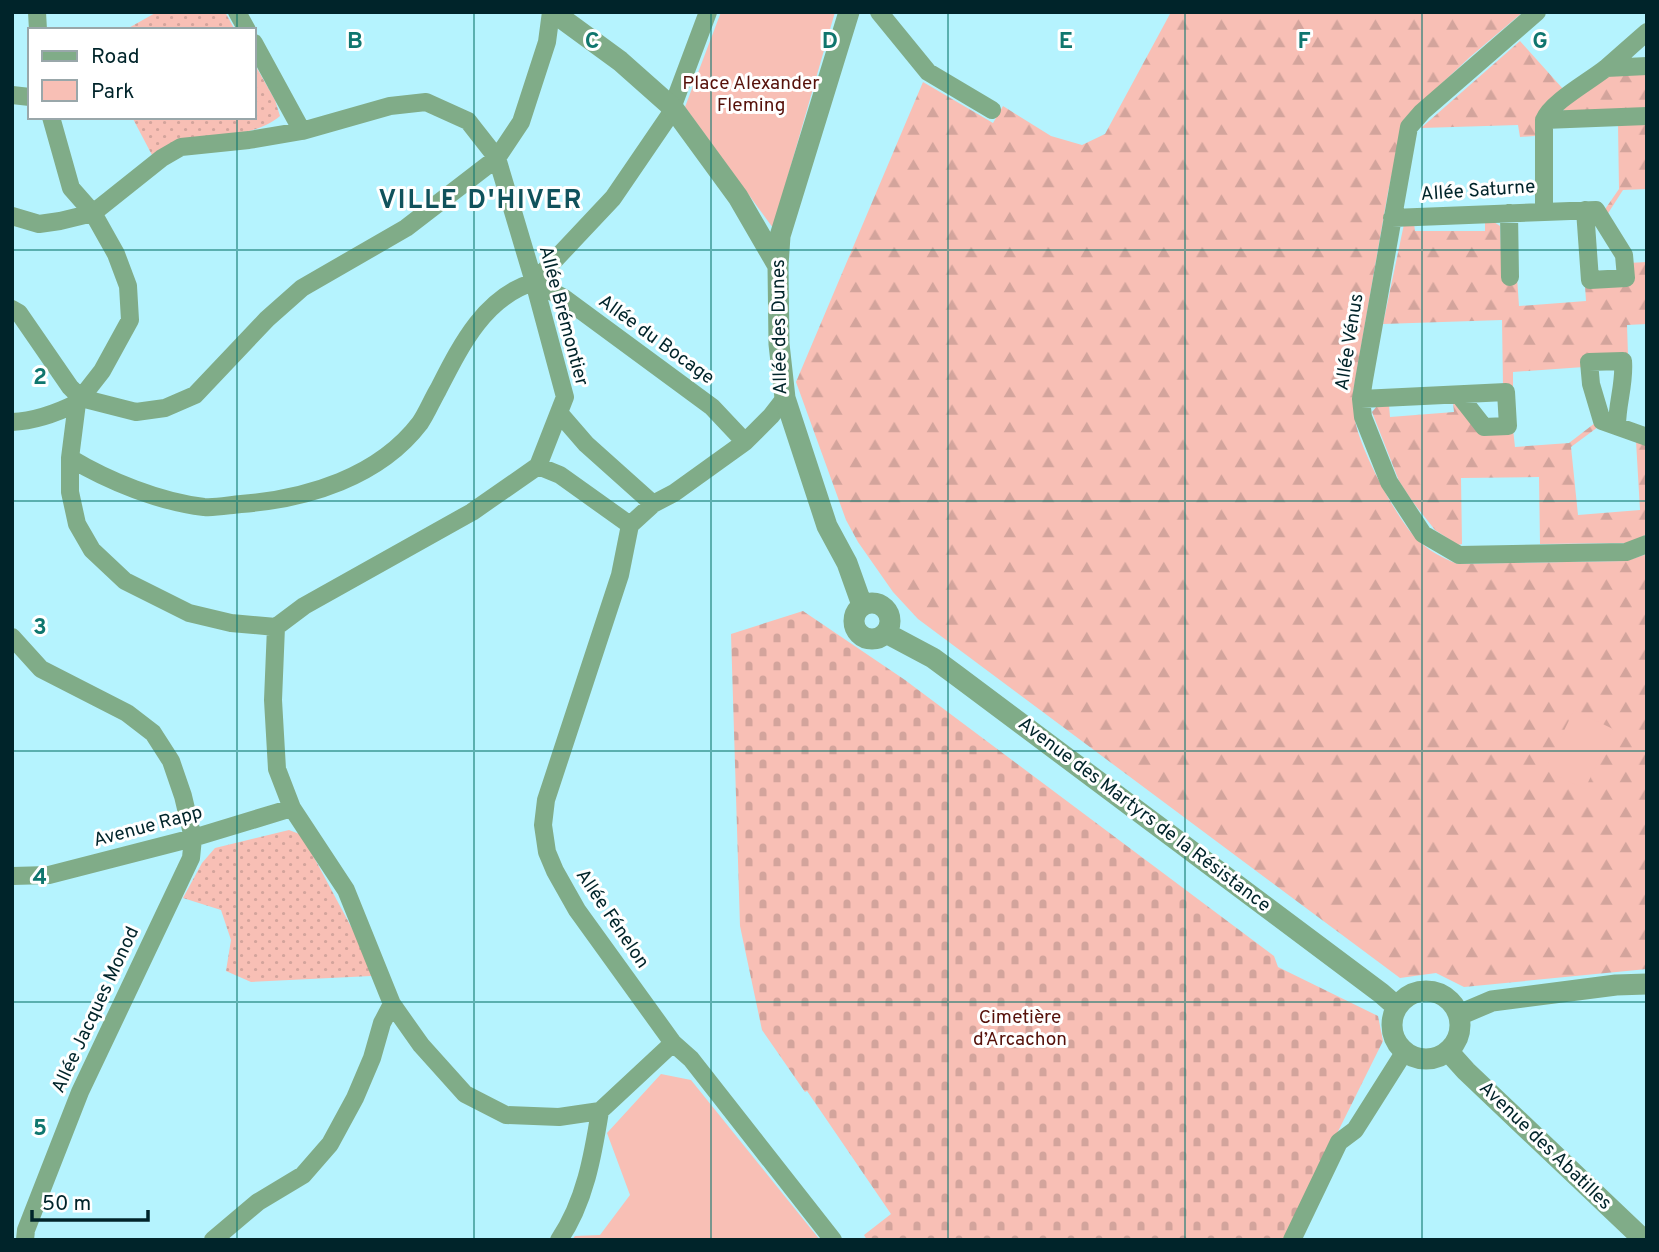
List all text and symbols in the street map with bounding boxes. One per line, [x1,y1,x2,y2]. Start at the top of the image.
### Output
legend [28,28,256,119]
text: B [347,28,363,57]
text: C [585,28,599,57]
text: D [822,28,838,57]
text: E [1059,28,1073,57]
text: F [1297,28,1311,57]
text: G [1532,28,1548,57]
text: Road [91,44,140,71]
park label: Place Alexander Fleming [682,72,820,118]
text: Park [91,79,134,106]
street label: Allée Saturne [1420,175,1536,207]
district label: VILLE D'HIVER [379,185,583,218]
street label: Allée Brémontier [533,243,593,389]
street label: Allée des Dunes [767,259,793,395]
street label: Allée du Bocage [593,290,719,390]
street label: Allée Vénus [1330,292,1370,392]
text: 2 [33,364,47,393]
text: 3 [33,614,47,643]
street label: Avenue des Martyrs de la Résistance [1013,712,1275,918]
street label: Avenue Rapp [91,801,205,853]
text: 4 [33,864,47,893]
street label: Allée Fénelon [570,865,654,973]
street label: Allée Jacques Monod [47,923,145,1097]
park label: Cimetière d’Arcachon [973,1006,1067,1052]
street label: Avenue des Abatilles [1474,1076,1616,1216]
text: 5 [33,1115,47,1144]
scale bar [32,1178,147,1222]
text: 50 m [42,1191,91,1218]

